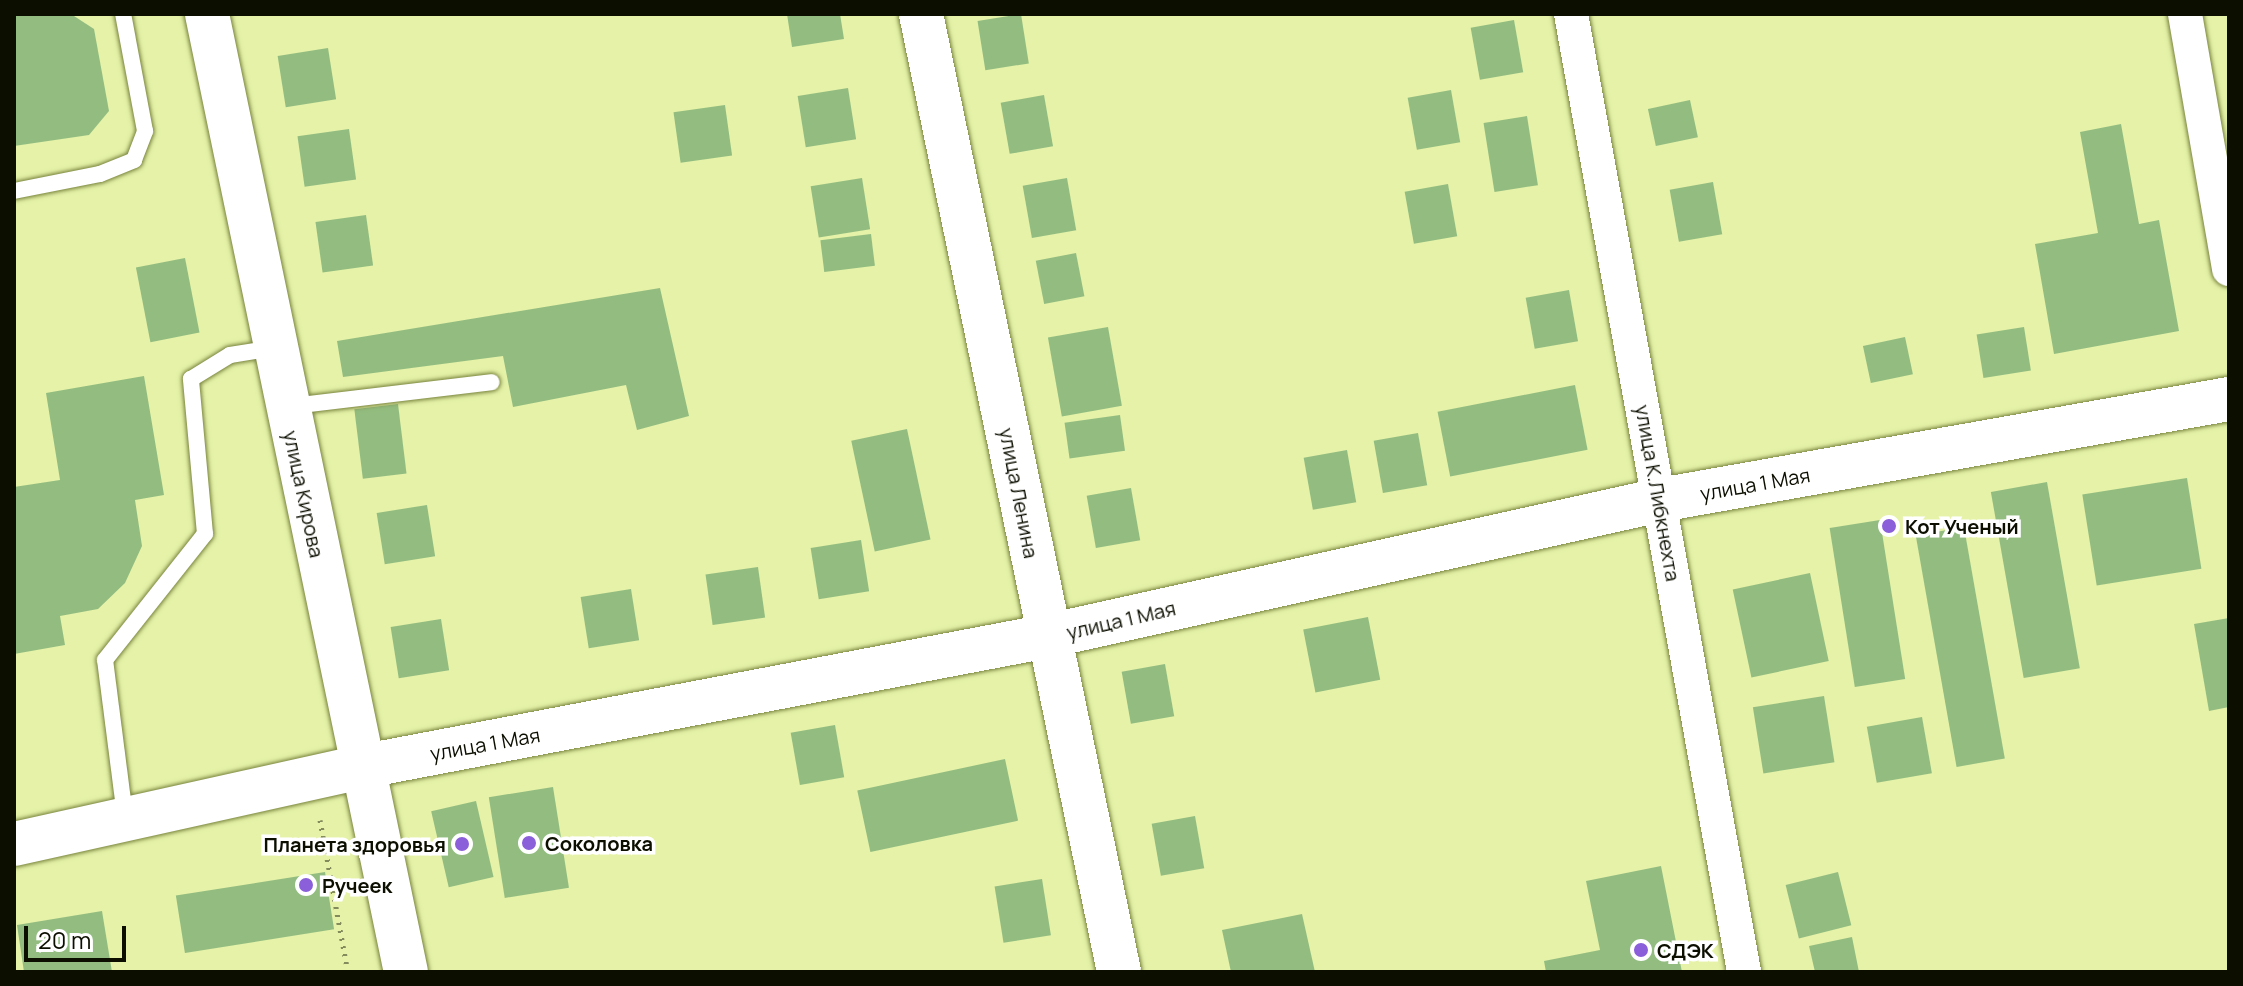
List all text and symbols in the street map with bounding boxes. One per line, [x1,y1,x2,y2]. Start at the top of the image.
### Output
street label: улица К.Либкнехта [1631,403,1685,583]
street label: улица Ленина [995,426,1043,560]
street label: улица Кирова [279,428,329,560]
street label: улица 1 Мая [1698,463,1812,505]
place label: Кот Ученый [1905,514,2019,538]
marker: Кот Ученый [1880,517,1898,535]
street label: улица 1 Мая [1064,596,1178,644]
street label: улица 1 Мая [428,723,542,765]
place label: Соколовка [545,831,653,855]
place label: Планета здоровья [264,832,446,856]
marker: Соколовка [520,834,538,852]
marker: Планета здоровья [453,835,471,853]
place label: Ручеек [322,873,392,897]
marker: Ручеек [297,876,315,894]
scale bar [28,910,130,960]
text: 20 m [38,923,91,956]
place label: СДЭК [1657,938,1714,962]
marker: СДЭК [1632,941,1650,959]

